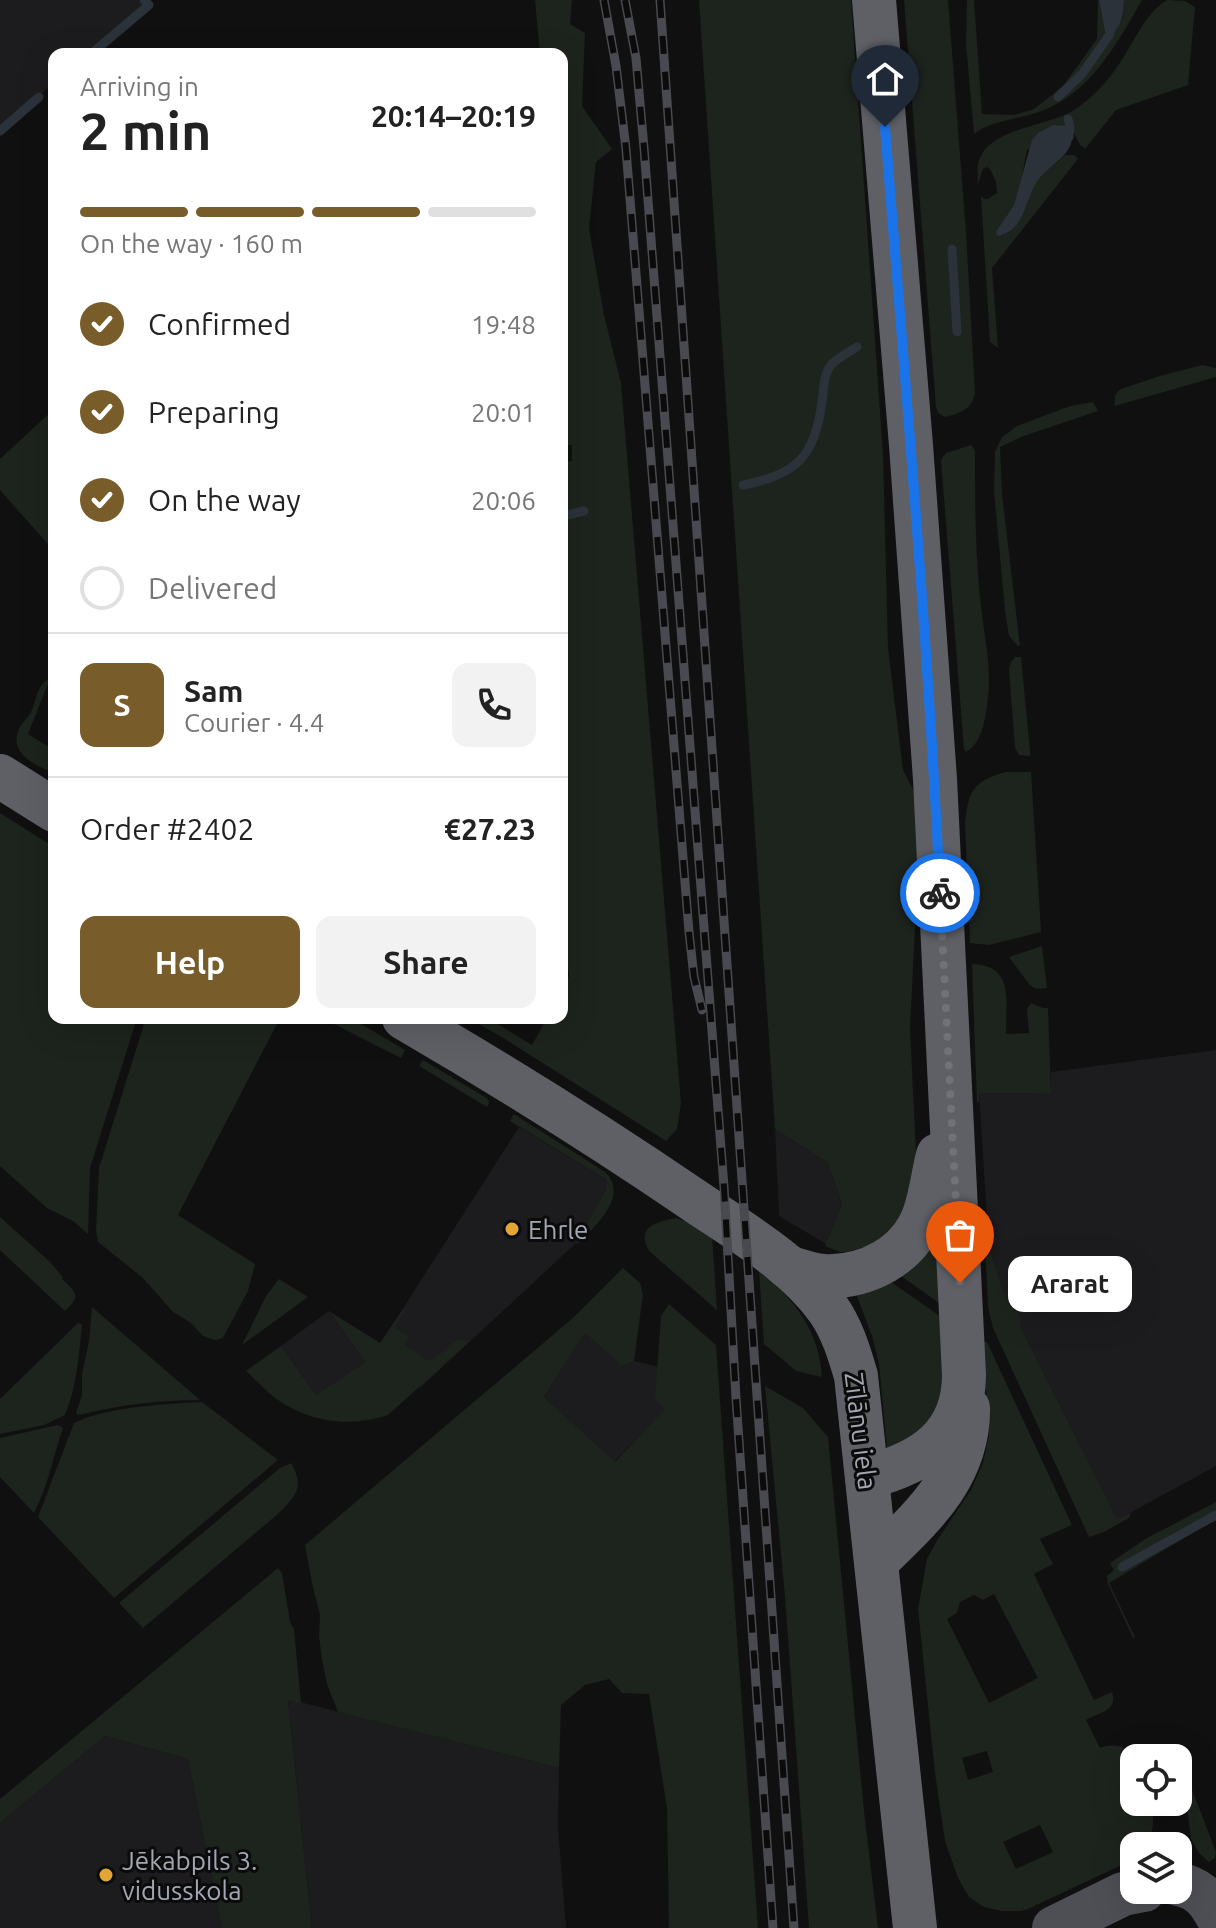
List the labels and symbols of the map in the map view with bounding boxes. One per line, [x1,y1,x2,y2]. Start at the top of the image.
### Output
pin [851,45,919,127]
courier [900,853,980,933]
pin [926,1201,994,1283]
place label: Ehrle [528,1215,588,1244]
marker: Ehrle [503,1220,521,1238]
callout: Ararat [1008,1255,1132,1311]
street label: Zīlānu iela [839,1371,883,1491]
place label: Jēkabpils 3. vidusskola [122,1846,257,1905]
marker: Jēkabpils 3. vidusskola [97,1866,115,1884]

